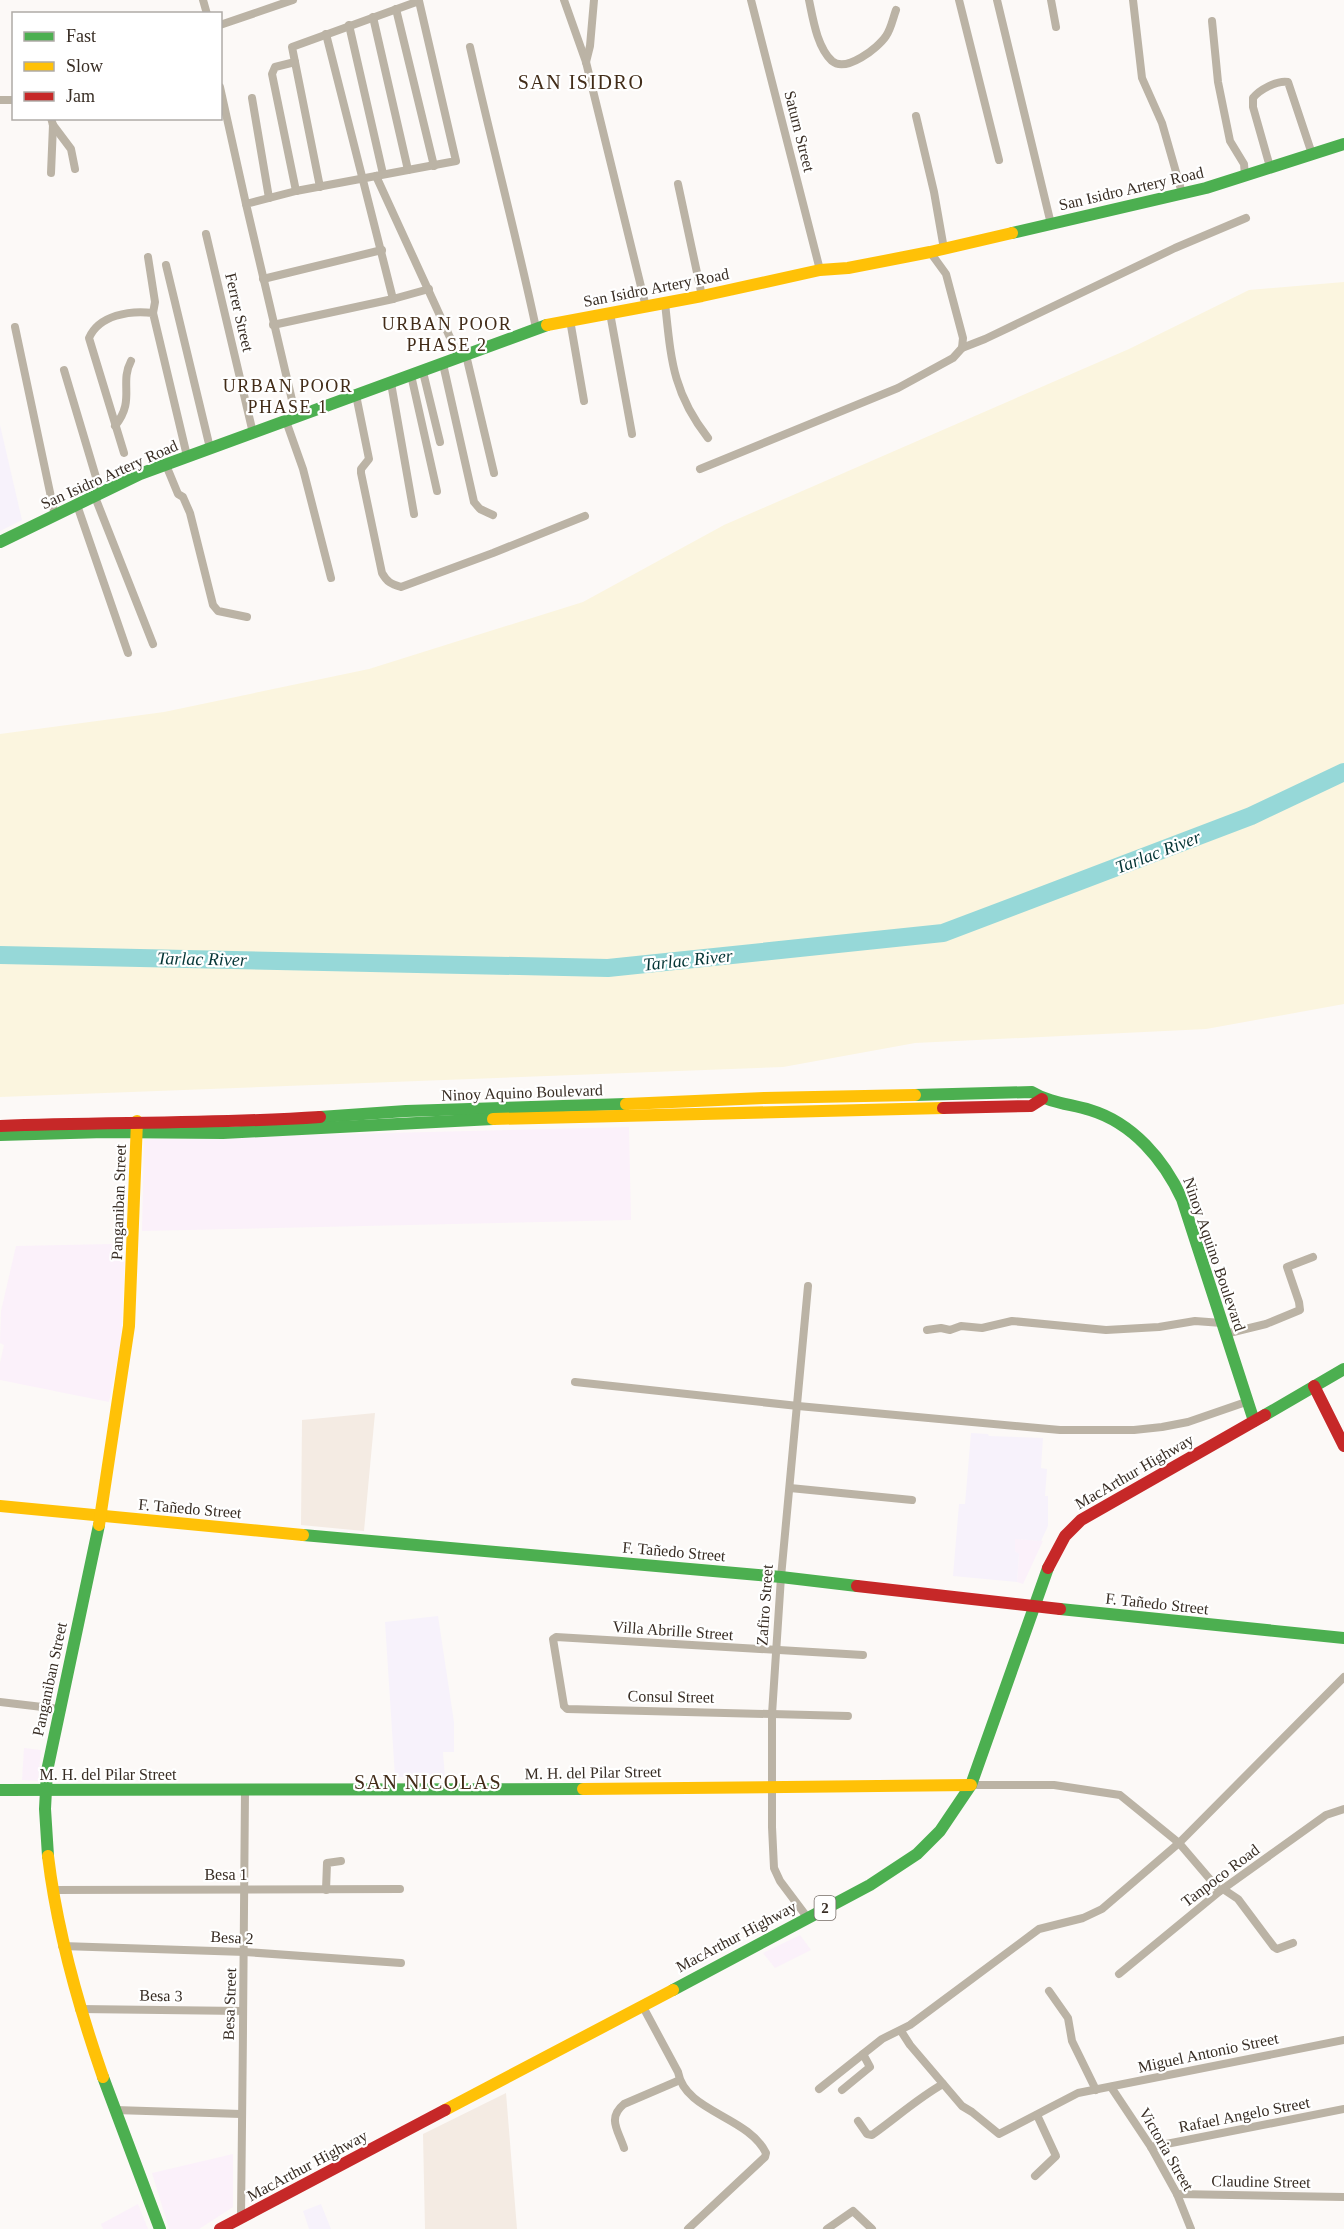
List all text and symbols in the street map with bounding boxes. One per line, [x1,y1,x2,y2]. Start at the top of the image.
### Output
legend [12,12,222,120]
text: Fast [66,26,96,46]
text: Slow [66,56,103,76]
district label: SAN ISIDRO [518,71,644,93]
text: Jam [66,86,95,106]
street label: Saturn Street [781,89,818,174]
street label: San Isidro Artery Road [1057,164,1205,214]
street label: San Isidro Artery Road [582,265,731,311]
street label: Ferrer Street [222,271,257,354]
district label: URBAN POOR PHASE 2 [382,314,512,355]
district label: URBAN POOR PHASE 1 [223,376,353,417]
street label: San Isidro Artery Road [38,437,181,513]
water label: Tarlac River [1112,826,1204,877]
water label: Tarlac River [642,945,735,975]
water label: Tarlac River [157,948,248,970]
street label: Ninoy Aquino Boulevard [441,1081,603,1105]
street label: Panganiban Street [108,1143,130,1260]
street label: Ninoy Aquino Boulevard [1179,1175,1249,1334]
street label: MacArthur Highway [1072,1431,1197,1513]
street label: F. Tañedo Street [138,1496,243,1522]
street label: F. Tañedo Street [622,1539,727,1565]
street label: Zafiro Street [753,1563,776,1646]
street label: F. Tañedo Street [1105,1590,1210,1617]
street label: Villa Abrille Street [612,1618,734,1643]
street label: Panganiban Street [29,1620,71,1738]
street label: Consul Street [628,1687,715,1706]
street label: M. H. del Pilar Street [524,1763,662,1782]
street label: M. H. del Pilar Street [40,1766,177,1783]
district label: SAN NICOLAS [354,1771,502,1793]
street label: Tanpoco Road [1178,1841,1263,1911]
street label: Besa 1 [204,1866,248,1883]
road number: 2 [814,1896,836,1920]
street label: MacArthur Highway [673,1898,800,1976]
street label: Besa 2 [210,1928,254,1947]
street label: Besa Street [220,1967,239,2041]
street label: Besa 3 [139,1987,183,2004]
street label: Miguel Antonio Street [1136,2029,1281,2077]
street label: Rafael Angelo Street [1177,2093,1312,2137]
street label: Victoria Street [1136,2105,1197,2194]
street label: MacArthur Highway [244,2127,371,2205]
street label: Claudine Street [1211,2172,1311,2191]

